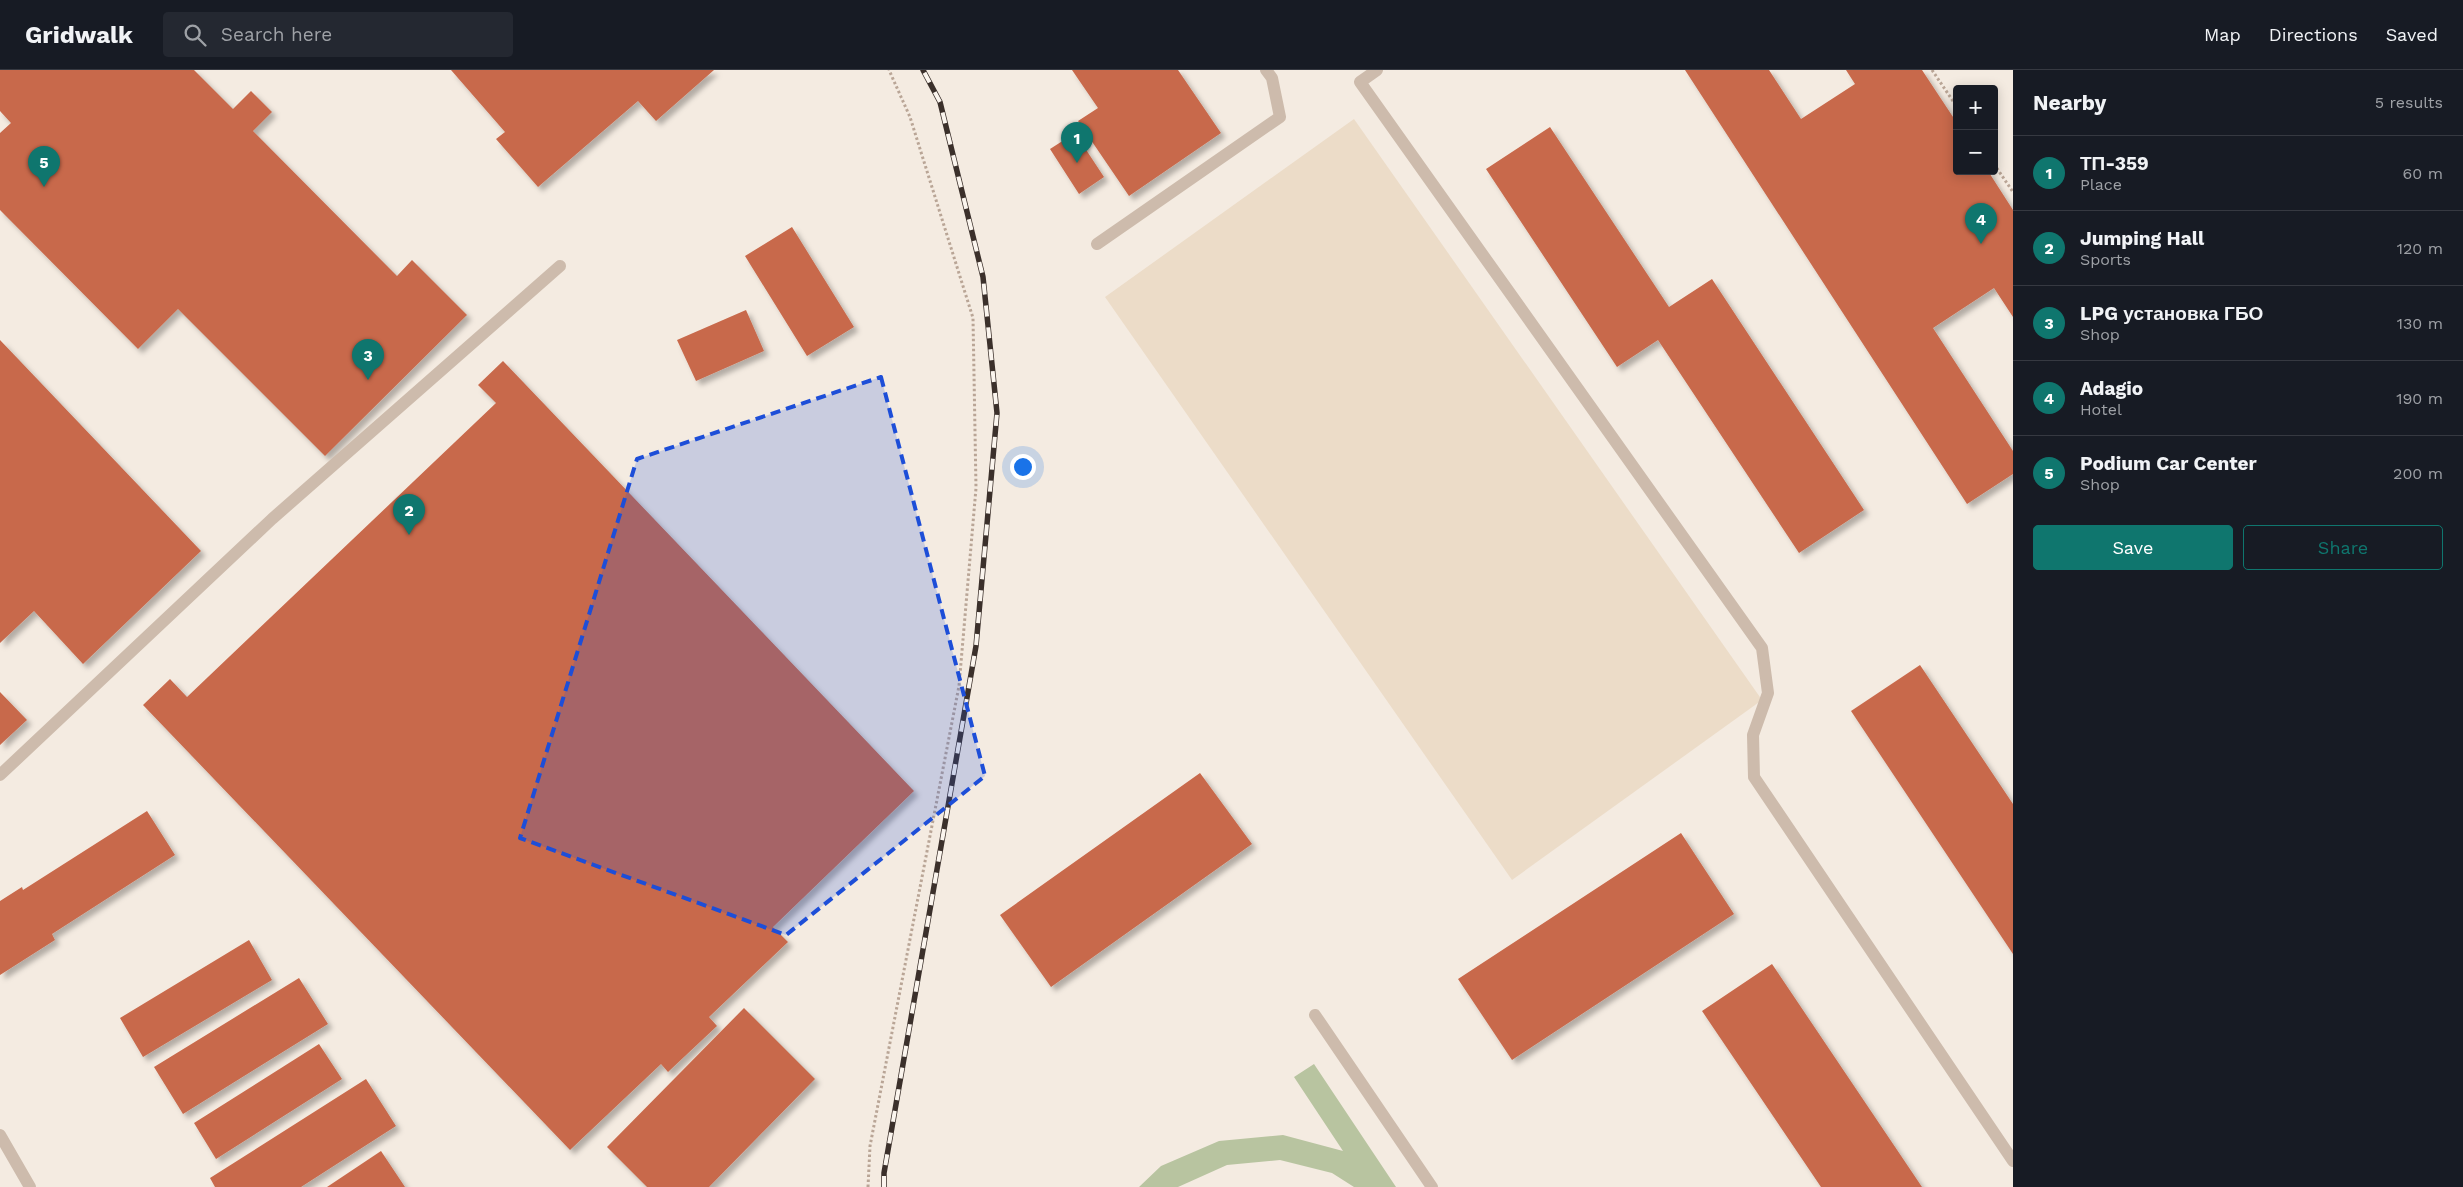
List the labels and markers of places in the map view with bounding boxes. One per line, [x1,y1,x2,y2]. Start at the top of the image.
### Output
pin: 1 [1061,122,1093,163]
pin: 5 [28,146,60,187]
pin: 4 [1965,203,1997,244]
pin: 3 [352,339,384,380]
pin: 2 [393,494,425,535]

